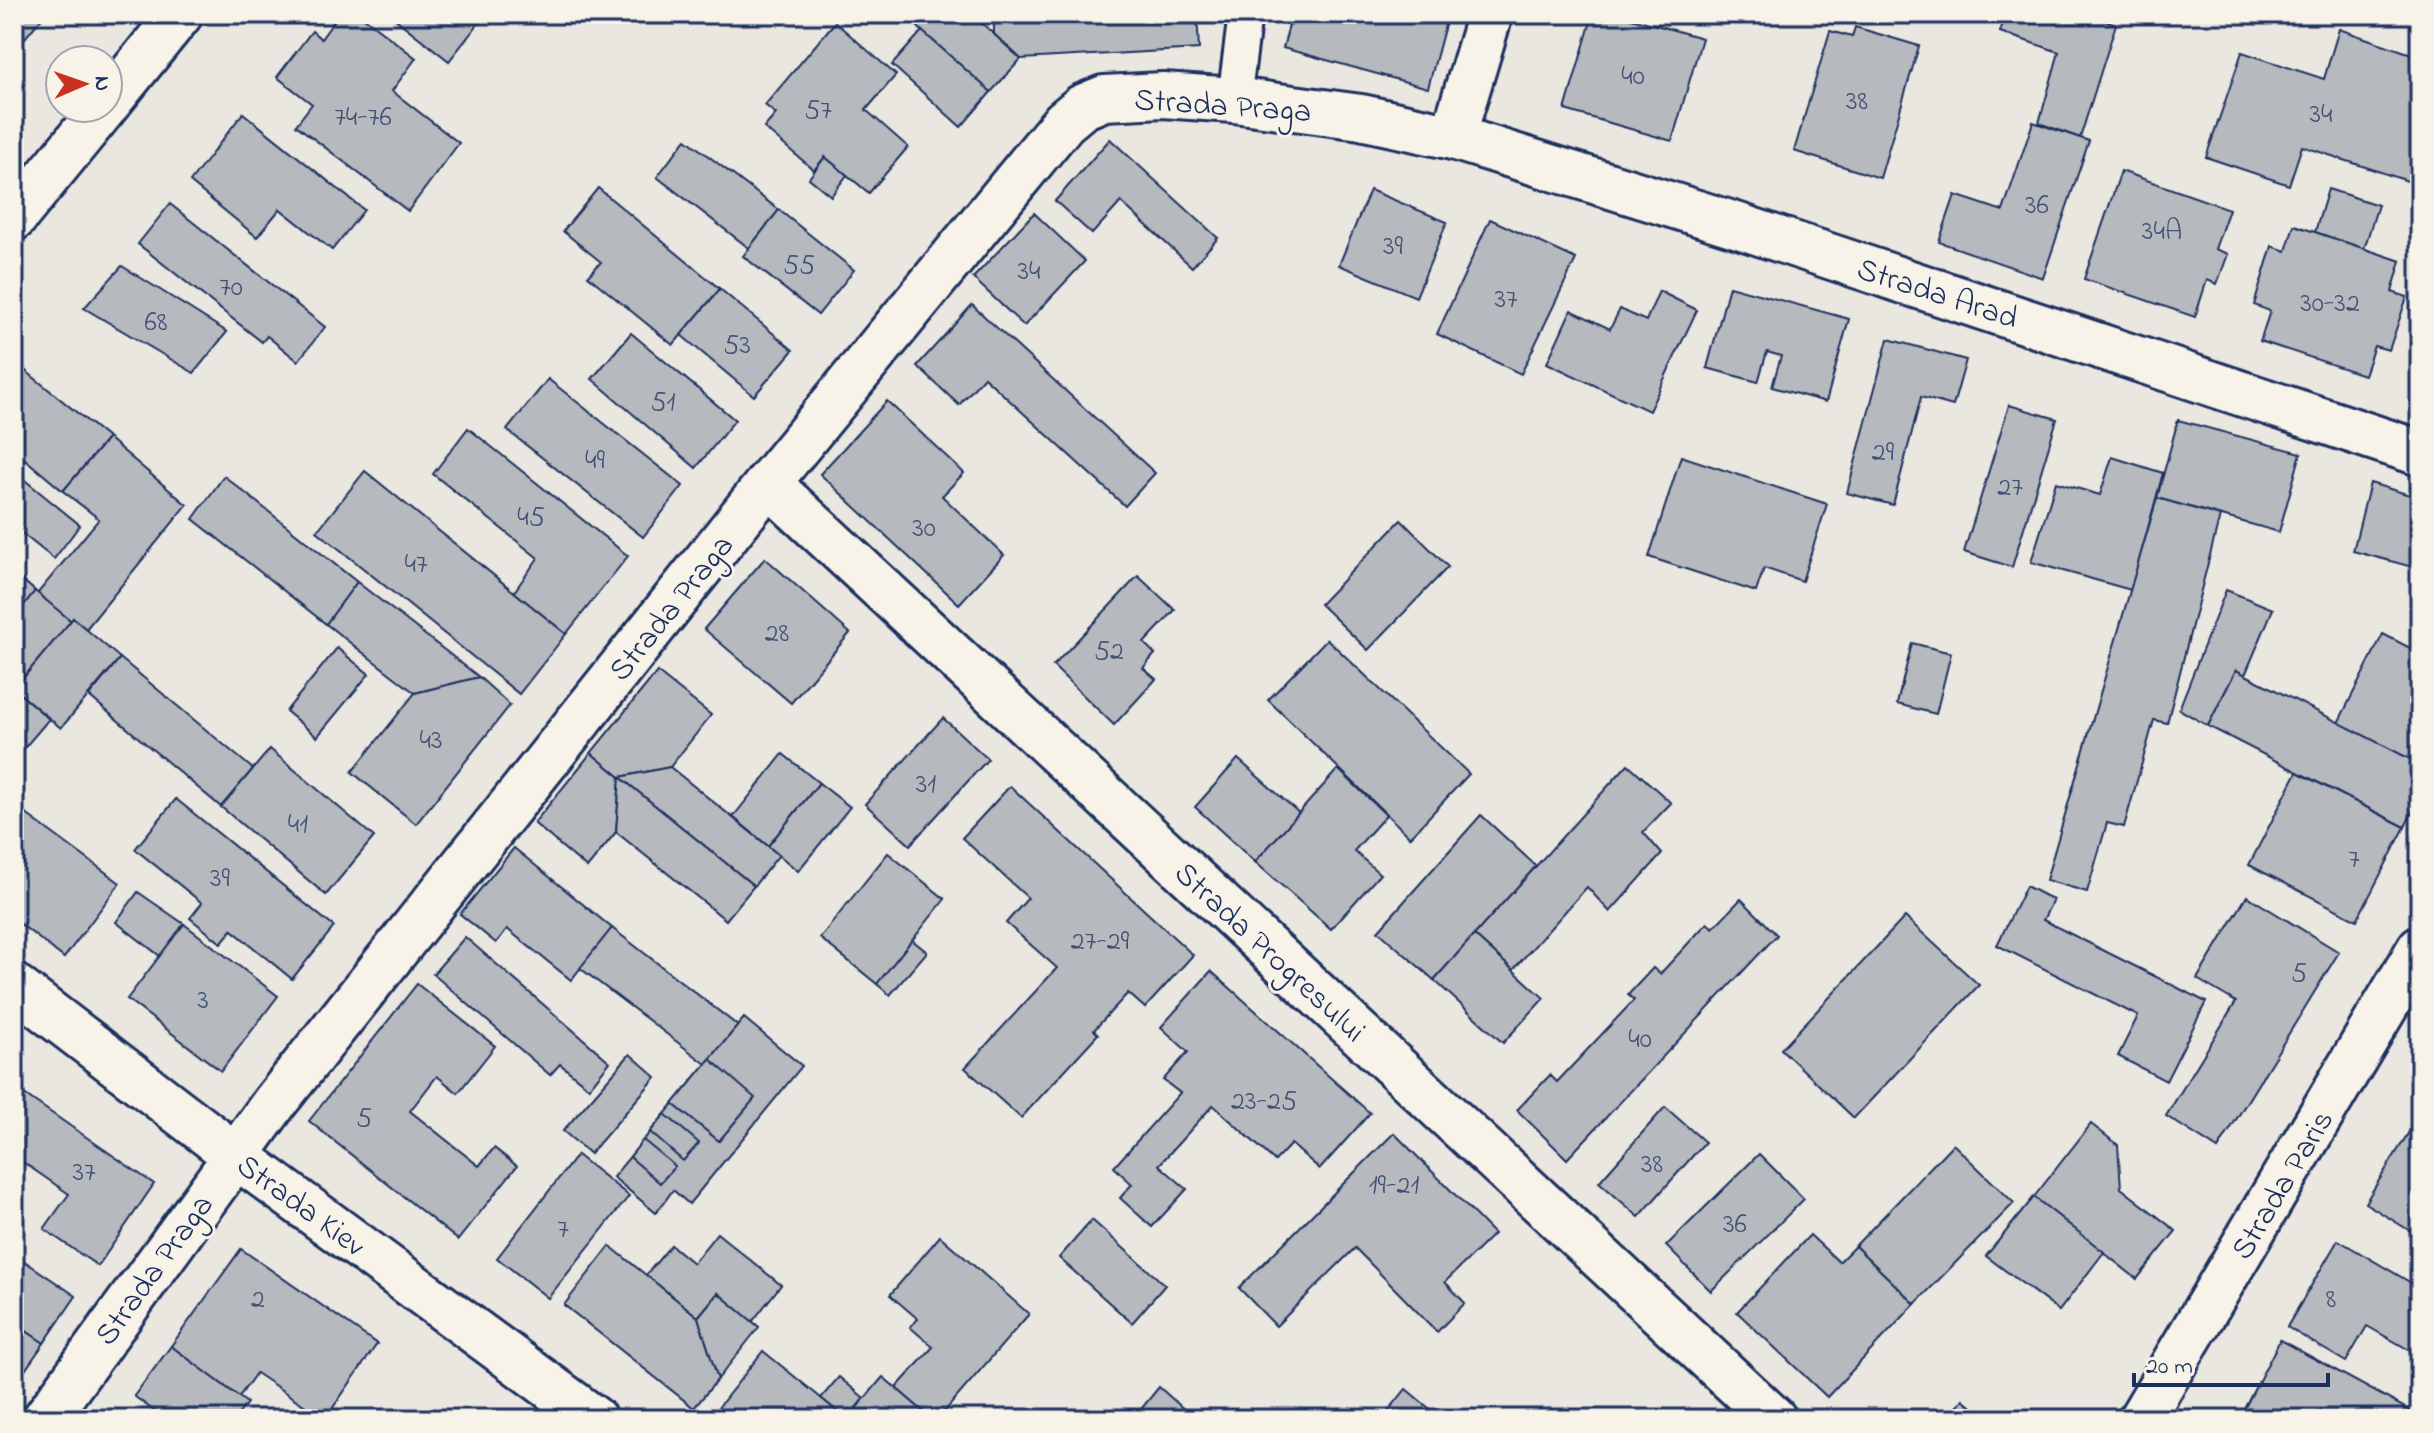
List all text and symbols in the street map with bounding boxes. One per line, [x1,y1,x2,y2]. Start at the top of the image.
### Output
north arrow [44,44,124,124]
house number: 40 [1621,57,1645,98]
text: N [85,75,117,91]
street label: Strada Praga [1133,78,1313,137]
house number: 38 [1846,82,1868,123]
house number: 57 [804,91,832,132]
house number: 34 [2309,95,2333,136]
house number: 74-76 [334,98,392,139]
house number: 36 [2025,186,2049,227]
house number: 34A [2142,212,2182,253]
house number: 39 [1383,227,1404,268]
house number: 55 [783,246,815,287]
street label: Strada Arad [1850,247,2023,343]
house number: 34 [1017,252,1041,293]
house number: 70 [219,268,243,309]
house number: 37 [1494,280,1518,321]
house number: 30-32 [2300,284,2360,325]
house number: 68 [145,303,167,344]
house number: 53 [723,326,751,367]
house number: 51 [651,383,676,424]
house number: 29 [1872,433,1895,474]
house number: 49 [585,441,606,482]
house number: 27 [1997,468,2023,509]
house number: 45 [517,498,545,539]
house number: 30 [912,509,936,550]
street label: Strada Praga [599,526,747,693]
house number: 47 [404,545,428,586]
house number: 28 [765,614,789,655]
house number: 52 [1094,632,1124,673]
house number: 43 [419,721,443,762]
house number: 31 [916,765,936,806]
house number: 41 [288,805,308,846]
house number: 7 [2348,840,2360,881]
street label: Strada Progresului [1162,852,1375,1055]
house number: 39 [210,859,231,900]
house number: 27-29 [1071,922,1130,963]
house number: 5 [2291,954,2307,995]
house number: 3 [197,981,209,1022]
house number: 40 [1628,1020,1652,1061]
house number: 23-25 [1231,1082,1297,1123]
house number: 5 [356,1099,372,1140]
street label: Strada Paris [2221,1102,2347,1270]
street label: Strada Kiev [226,1144,375,1270]
house number: 38 [1641,1145,1663,1186]
house number: 37 [72,1153,96,1194]
house number: 19-21 [1369,1166,1419,1207]
street label: Strada Praga [85,1186,227,1357]
house number: 36 [1723,1205,1747,1246]
house number: 7 [557,1210,569,1251]
house number: 2 [251,1280,265,1321]
house number: 8 [2326,1280,2336,1321]
scale bar [2134,1337,2328,1387]
text: 20 m [2146,1350,2193,1385]

